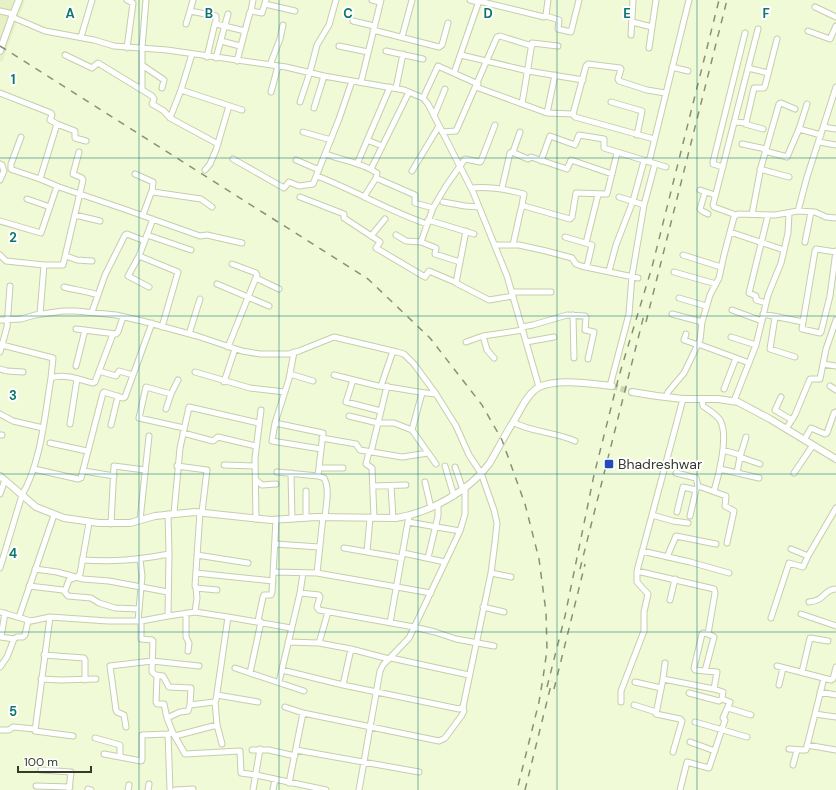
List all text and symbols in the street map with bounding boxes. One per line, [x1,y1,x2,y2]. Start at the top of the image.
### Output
text: A [65,5,75,22]
text: B [205,5,213,22]
text: C [343,5,353,22]
text: D [483,5,493,22]
text: E [623,5,631,22]
text: F [762,5,770,22]
text: 1 [11,71,15,88]
text: 2 [9,229,17,246]
text: 3 [9,387,17,404]
place label: Bhadreshwar [618,455,702,473]
marker: Bhadreshwar [603,458,615,470]
text: 4 [9,545,17,562]
text: 5 [9,703,17,720]
scale bar [18,748,91,774]
text: 100 m [24,754,58,770]

